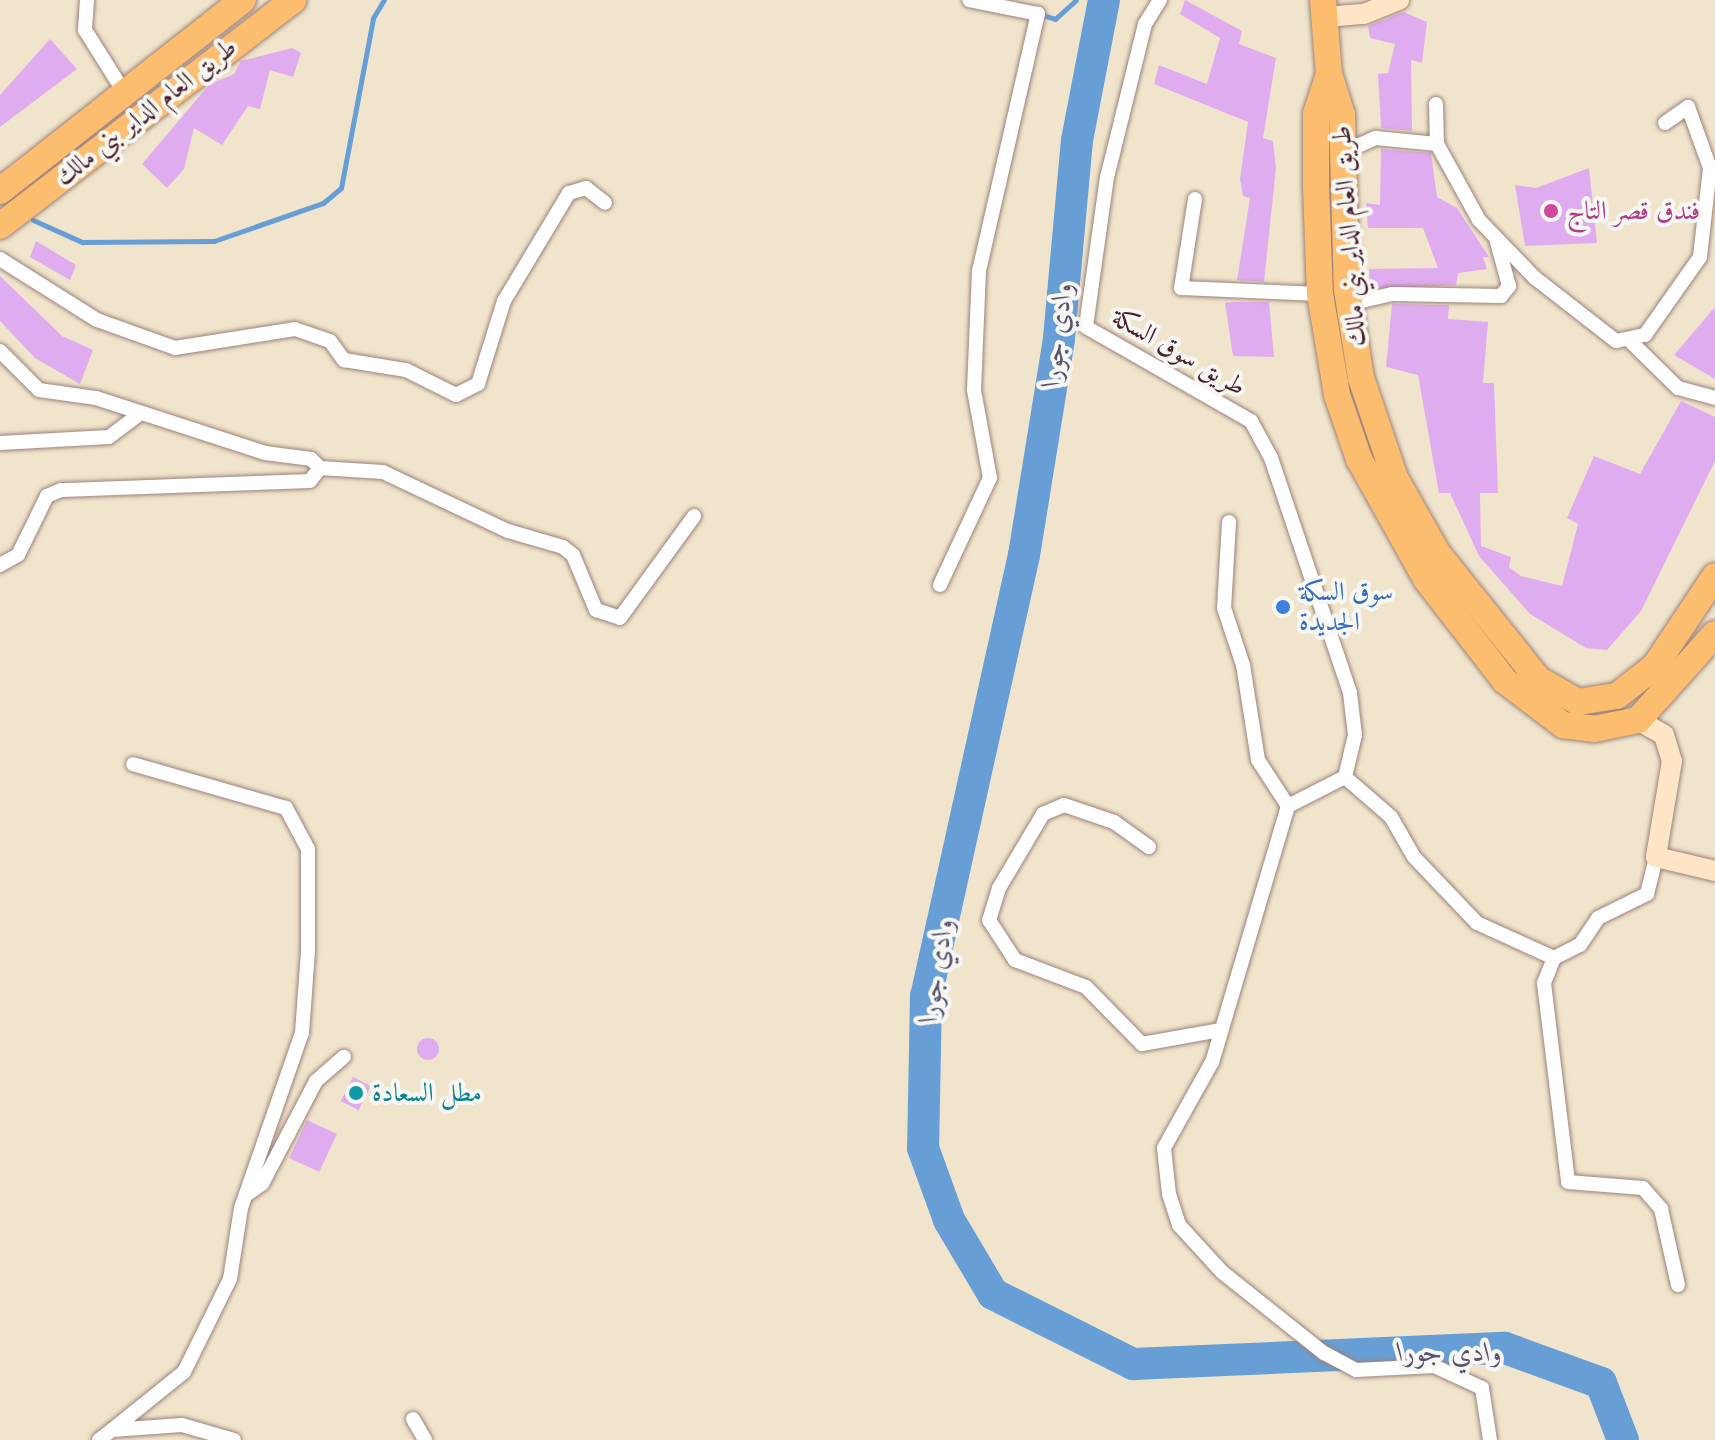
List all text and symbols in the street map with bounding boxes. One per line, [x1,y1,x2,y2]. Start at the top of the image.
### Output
street label: طريق العام الداير بني مالك [49,32,243,192]
street label: طريق العام الداير بني مالك [1326,124,1372,348]
place label: فندق قصر التاج [1567,195,1700,227]
marker: فندق قصر التاج [1542,202,1560,220]
water label: وادي جورا [1034,280,1080,388]
street label: طريق سوق السكة [1107,301,1251,403]
place label: سوق السكة الجديدة [1299,576,1393,638]
marker: سوق السكة الجديدة [1274,598,1292,616]
water label: وادي جورا [911,916,961,1024]
place label: مطل السعادة [372,1077,482,1109]
marker: مطل السعادة [347,1084,365,1102]
water label: وادي جورا [1398,1335,1502,1369]

